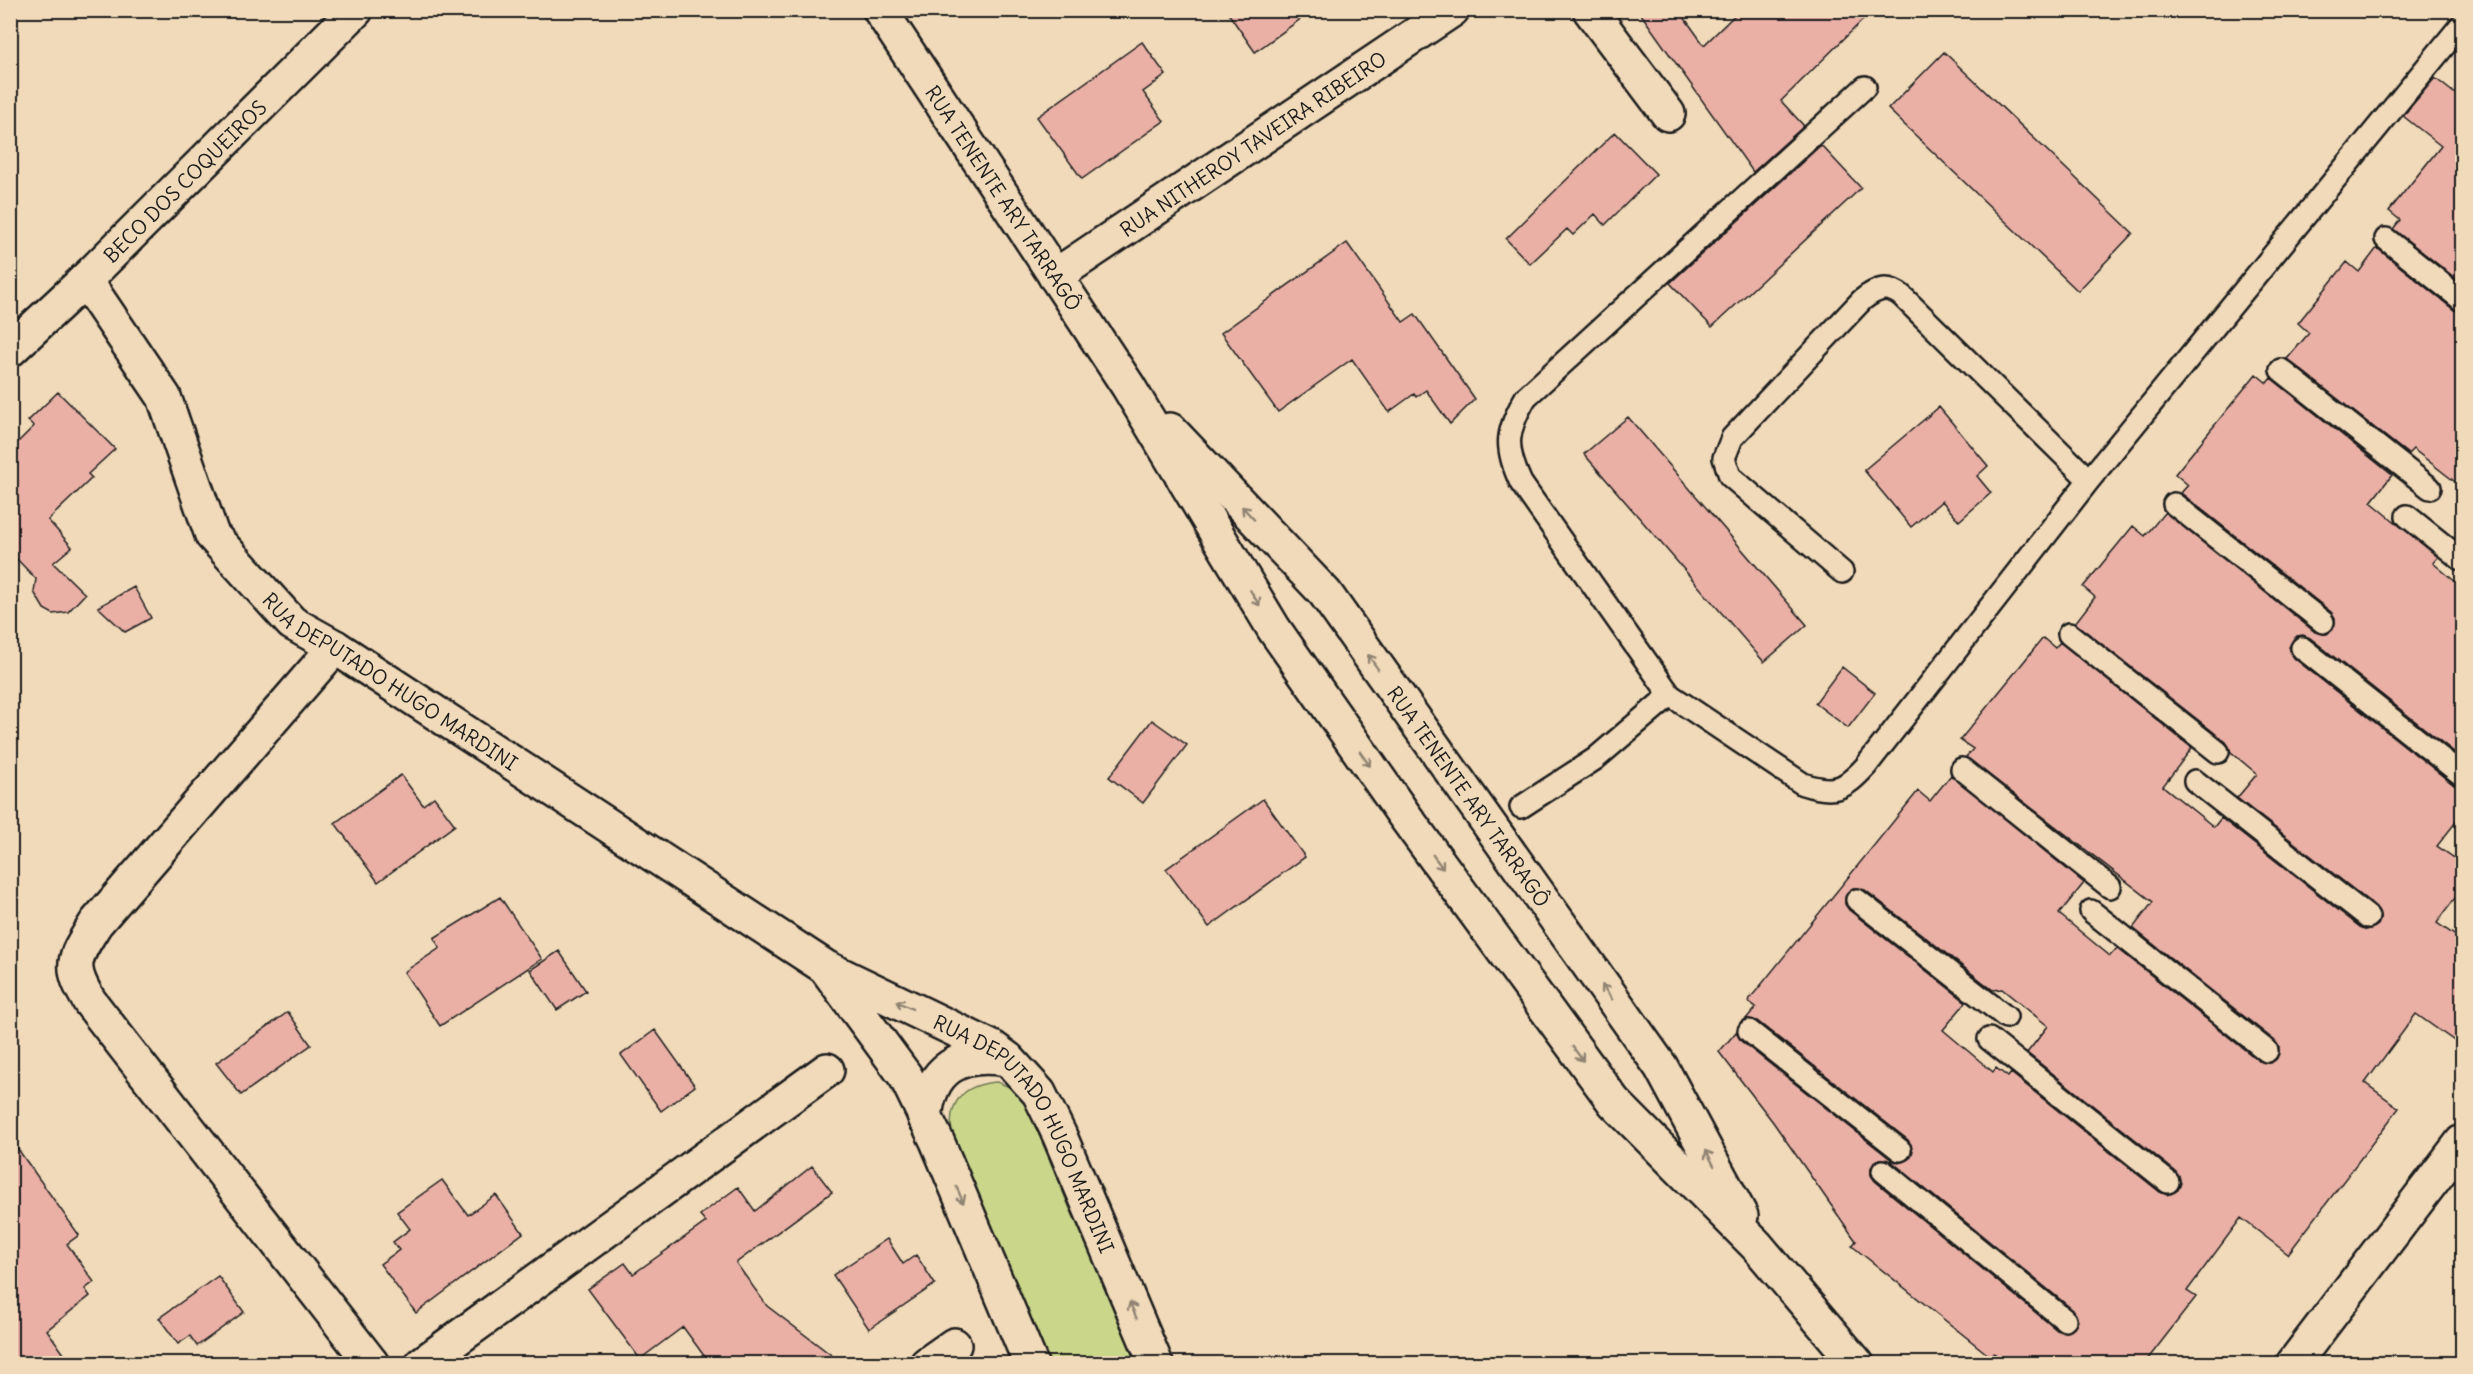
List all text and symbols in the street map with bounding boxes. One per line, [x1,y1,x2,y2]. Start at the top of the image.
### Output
street label: RUA NITHEROY TAVEIRA RIBEIRO [1115,45,1391,242]
street label: RUA TENENTE ARY TARRAGÔ [921,80,1087,315]
street label: BECO DOS COQUEIROS [98,94,271,267]
one-way arrow [1241,505,1256,520]
street label: RUA DEPUTADO HUGO MARDINI [258,587,522,775]
one-way arrow [1249,589,1261,606]
one-way arrow [1367,654,1379,671]
street label: RUA TENENTE ARY TARRAGÔ [1382,681,1556,911]
one-way arrow [1358,751,1371,767]
one-way arrow [1432,854,1444,870]
one-way arrow [1601,985,1614,1001]
one-way arrow [896,998,914,1010]
street label: RUA DEPUTADO HUGO MARDINI [930,1009,1120,1257]
one-way arrow [1572,1045,1584,1061]
one-way arrow [1704,1150,1716,1167]
one-way arrow [955,1186,966,1204]
one-way arrow [1127,1301,1138,1319]

